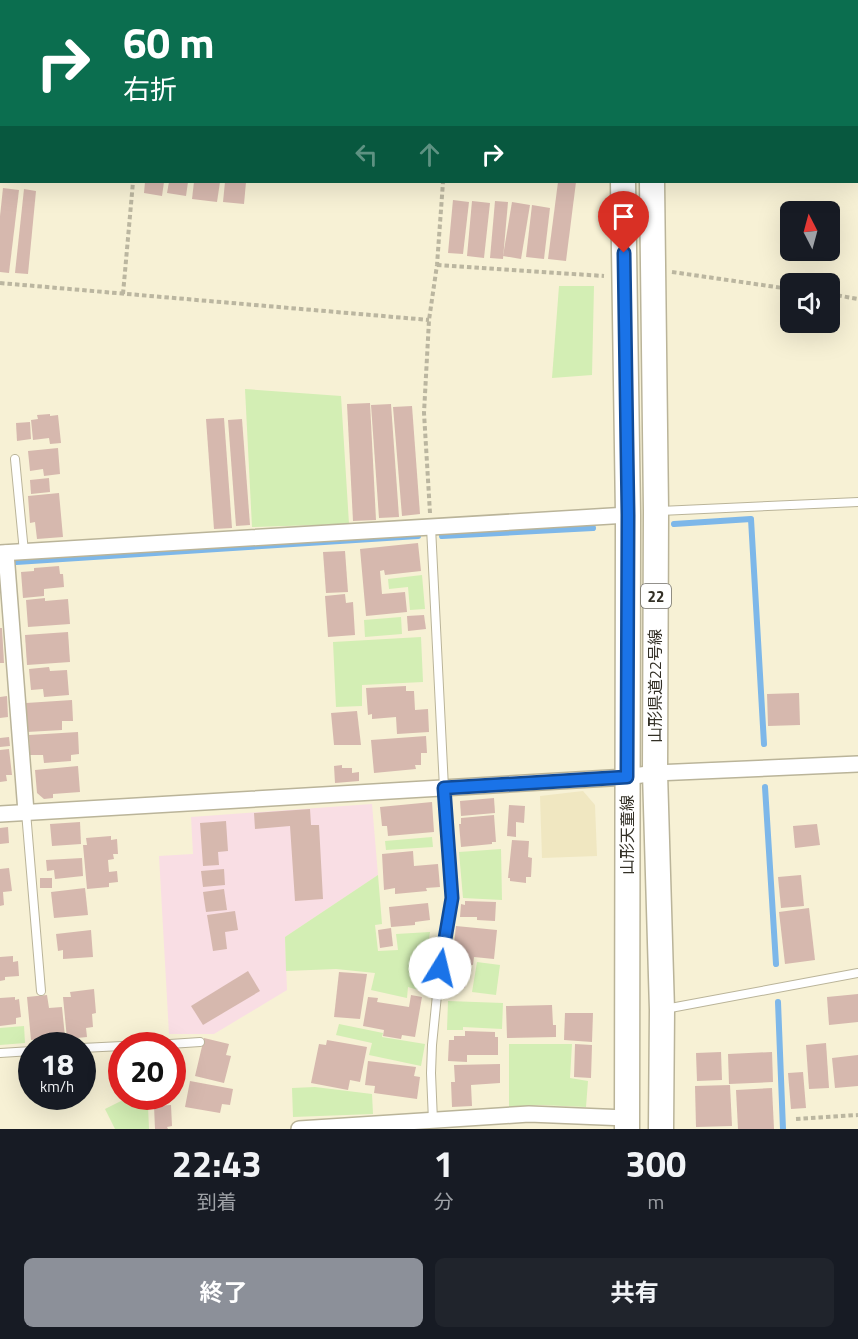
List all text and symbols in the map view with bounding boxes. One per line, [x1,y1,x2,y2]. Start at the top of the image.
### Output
text: 60 m [123,10,215,74]
icon: right [24,24,102,102]
text: 右折 [123,68,177,109]
icon: left [350,138,383,171]
icon: ahead [413,138,446,171]
icon: right [476,138,509,171]
pin [598,191,649,253]
icon: arrive [607,200,640,233]
north arrow [780,201,840,261]
map controls [780,201,840,333]
button: sound [780,273,840,333]
road number: 22 [641,584,671,608]
street label: 山形県道22号線 [643,629,667,743]
street label: 山形天童線 [615,795,639,875]
position arrow [408,936,472,1000]
speed limit sign: 20 [108,1032,186,1110]
text: 18 [40,1041,74,1087]
text: km/h [40,1075,74,1098]
text: 22:43 [172,1136,262,1191]
text: 1 [434,1136,454,1191]
text: 300 [626,1136,686,1191]
text: 到着 [197,1186,237,1217]
text: 分 [434,1186,454,1217]
text: m [647,1186,664,1217]
button: 終了 [24,1258,423,1327]
button: 共有 [435,1258,834,1327]

